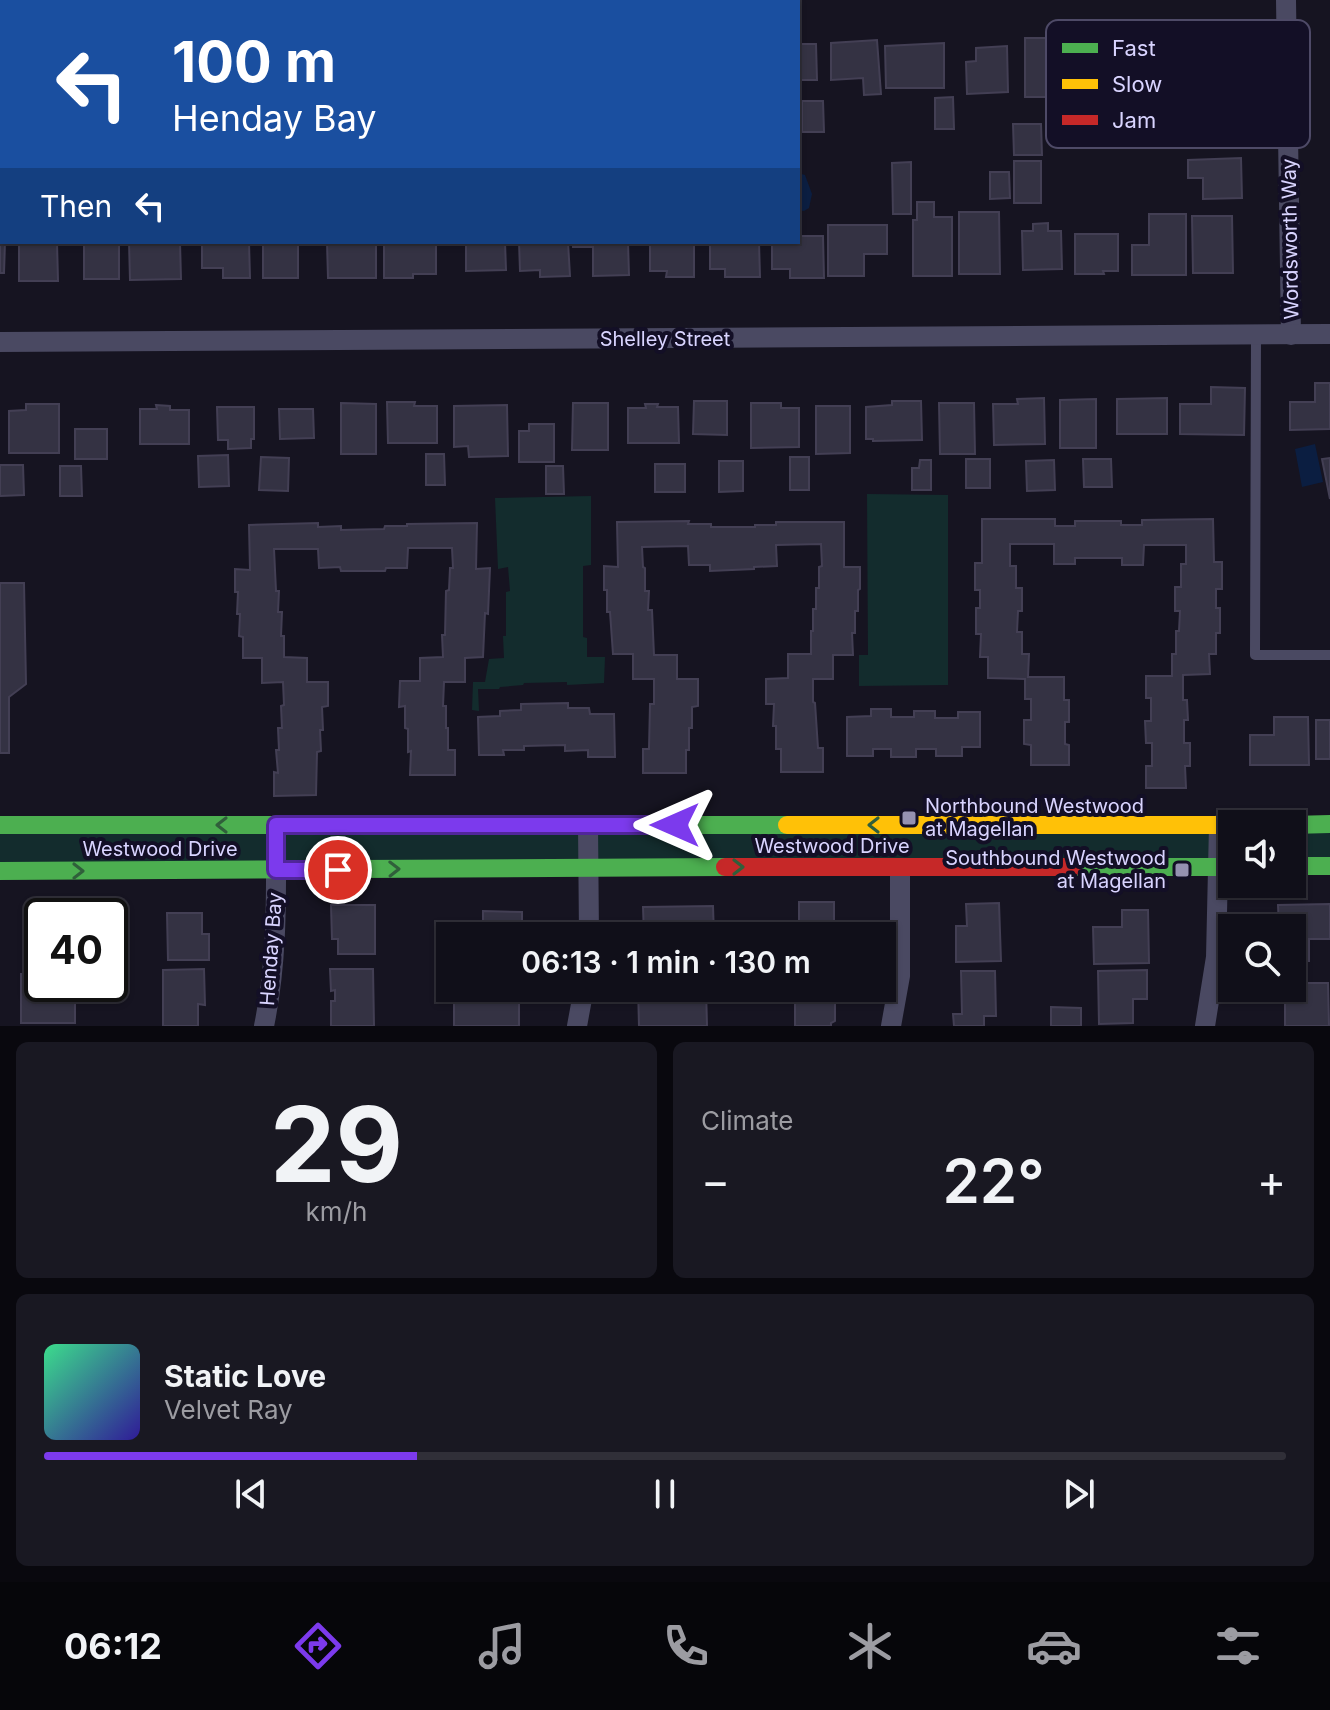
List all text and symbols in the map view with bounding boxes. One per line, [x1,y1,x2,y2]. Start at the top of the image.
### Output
legend [1046,20,1310,148]
text: 100 m [172,28,336,96]
icon: left [40,32,144,136]
text: Fast [1112,35,1156,61]
text: Slow [1112,71,1162,97]
text: Henday Bay [172,96,377,140]
text: Jam [1112,107,1156,133]
street label: Wordsworth Way [1277,158,1303,320]
icon: left [128,184,172,228]
text: Then [40,188,112,224]
street label: Shelley Street [600,327,731,351]
position arrow [633,783,717,867]
place label: Northbound Westwood at Magellan [925,794,1144,841]
marker: Northbound Westwood at Magellan [900,809,918,827]
map controls [1218,810,1306,1002]
button: sound [1218,810,1306,898]
one-way arrow [215,816,228,834]
one-way arrow [867,816,880,834]
street label: Westwood Drive [754,834,910,858]
pin [304,836,372,904]
street label: Westwood Drive [82,837,238,861]
place label: Southbound Westwood at Magellan [945,846,1166,893]
icon: arrive [316,848,360,892]
one-way arrow [732,858,745,876]
one-way arrow [388,860,401,878]
marker: Southbound Westwood at Magellan [1173,861,1191,879]
one-way arrow [72,862,85,880]
street label: Henday Bay [255,891,287,1007]
speed limit sign: 40 [24,898,128,1002]
button: search [1218,914,1306,1002]
text: 06:13 · 1 min · 130 m [521,944,811,980]
text: 29 [270,1081,403,1207]
text: Climate [701,1105,793,1136]
text: 22° [942,1145,1045,1217]
text: − [701,1154,730,1208]
text: + [1257,1154,1286,1208]
text: km/h [306,1196,367,1227]
text: Static Love [164,1358,326,1394]
text: Velvet Ray [164,1394,293,1425]
icon: previous [229,1472,273,1516]
icon: pause [643,1472,687,1516]
icon: next [1057,1472,1101,1516]
icon: directions [290,1618,346,1674]
icon: music [474,1618,530,1674]
icon: phone [658,1618,714,1674]
icon: climate [842,1618,898,1674]
icon: car [1026,1618,1082,1674]
icon: filters [1210,1618,1266,1674]
text: 06:12 [64,1624,162,1668]

